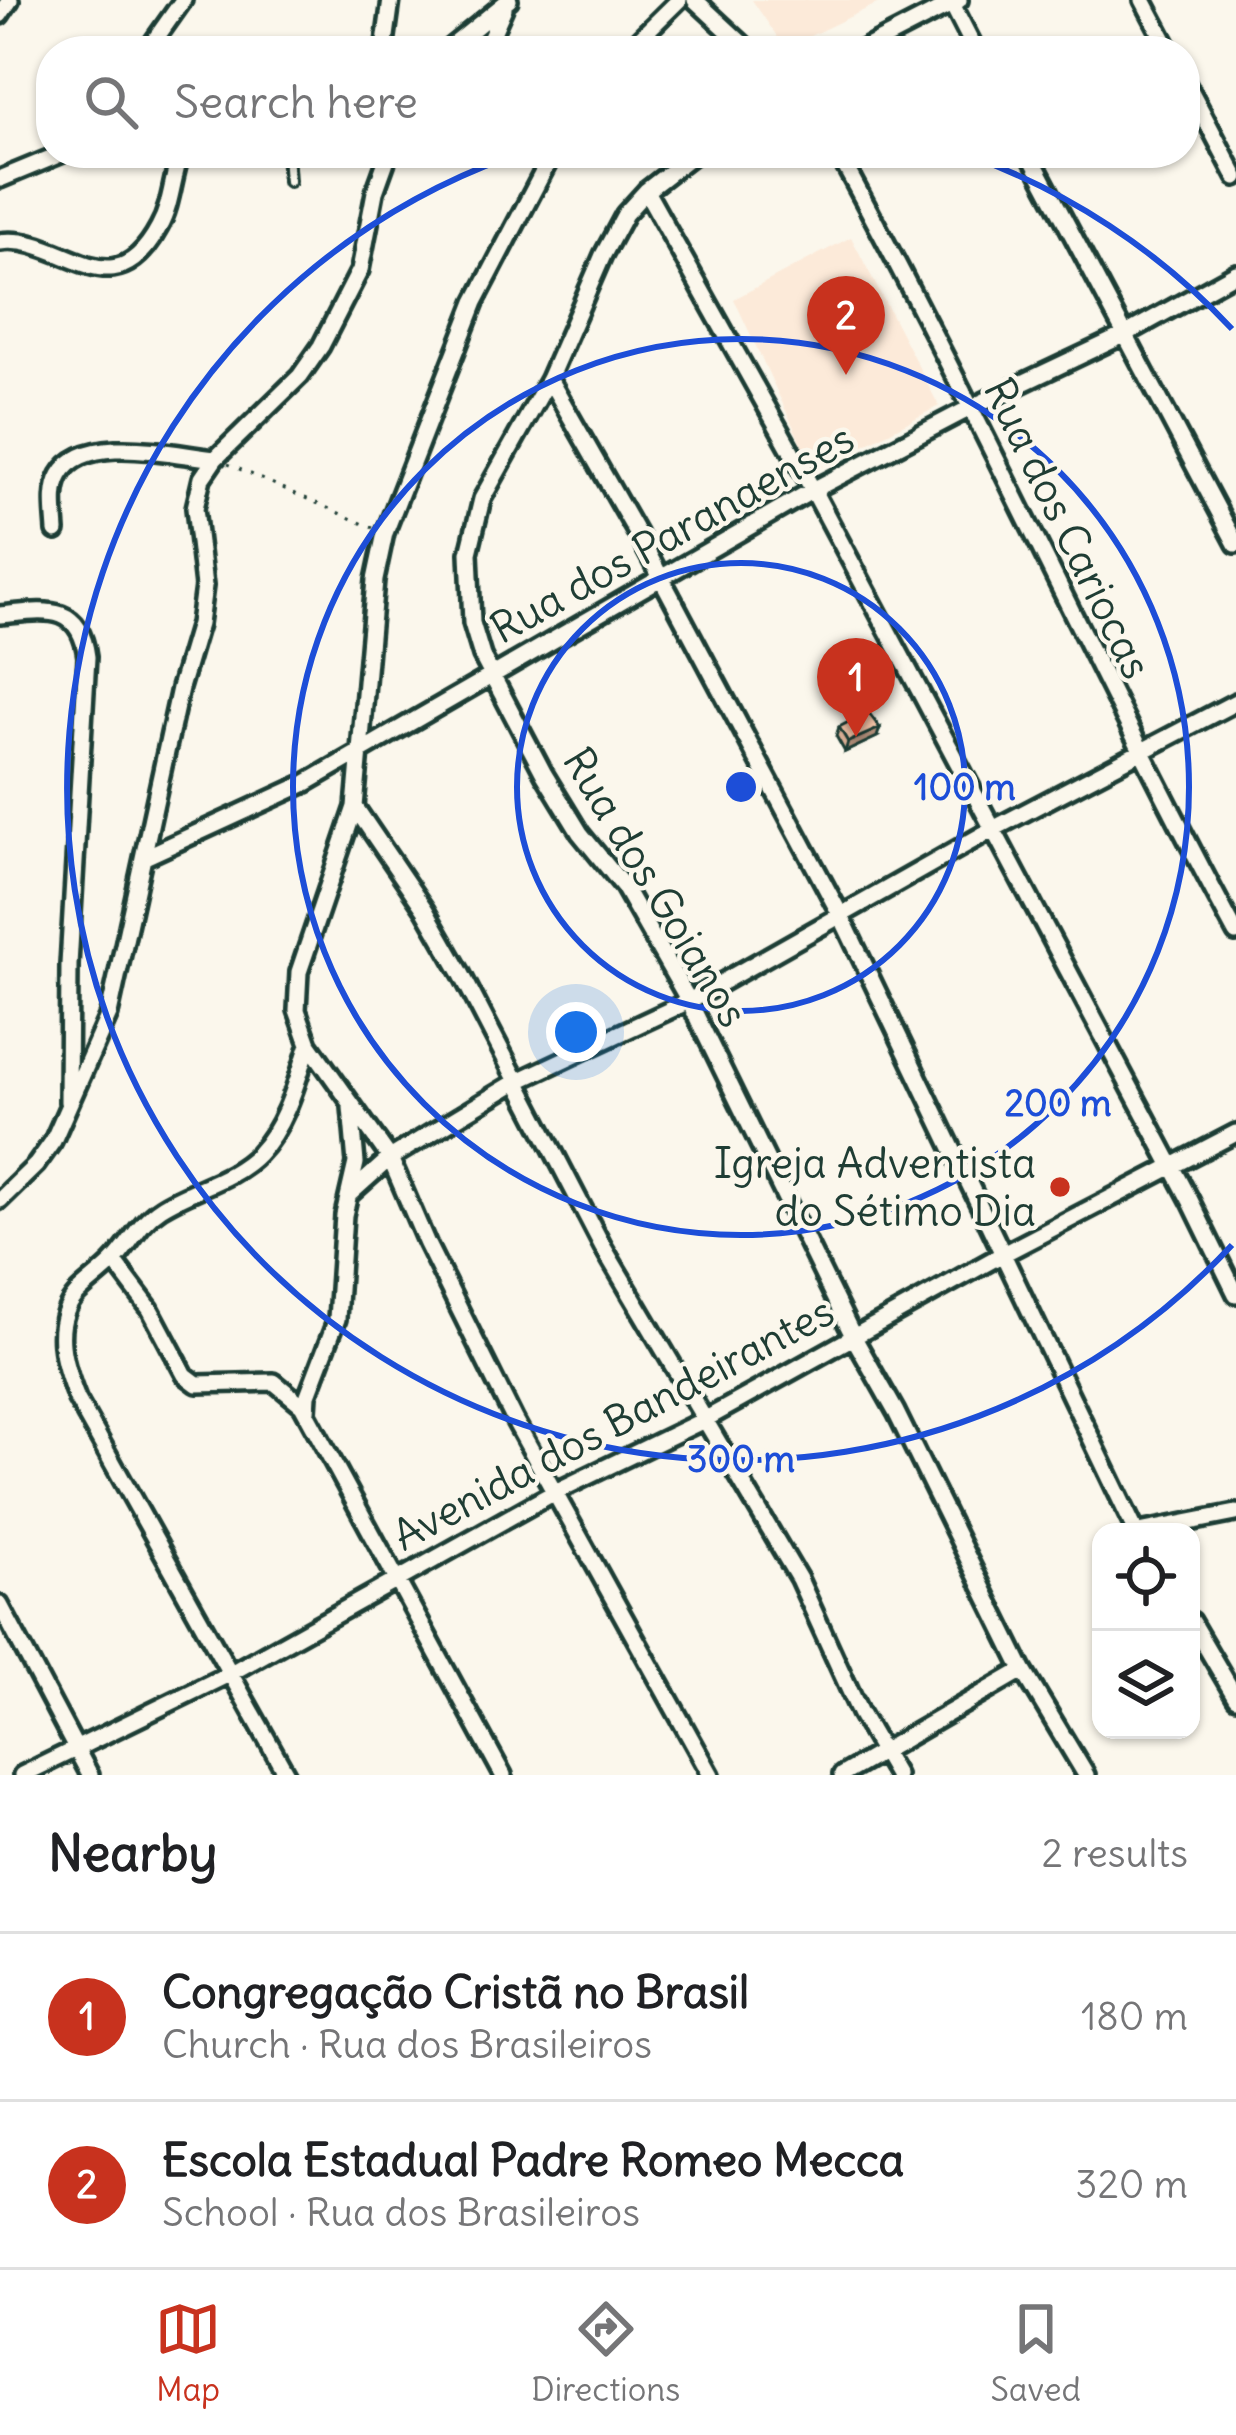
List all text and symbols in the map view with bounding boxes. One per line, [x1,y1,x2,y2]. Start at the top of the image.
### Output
search box [36,36,1200,168]
icon: search [78,69,144,135]
text: Search here [174,74,418,130]
pin: 2 [807,276,885,375]
street label: Rua dos Cariocas [973,369,1163,687]
street label: Rua dos Paranaenses [481,412,863,654]
pin: 1 [817,638,895,737]
street label: Rua dos Goianos [552,738,760,1036]
text: 100 m [914,765,1016,810]
centre of rings [720,766,762,808]
your location [546,1002,606,1062]
text: 200 m [1004,1081,1112,1126]
place label: Igreja Adventista do Sétimo Dia [714,1137,1036,1237]
marker: Igreja Adventista do Sétimo Dia [1047,1174,1073,1200]
street label: Avenida dos Bandeirantes [384,1285,842,1561]
text: 300 m [687,1437,795,1482]
map controls [1092,1523,1200,1739]
button: locate [1092,1523,1200,1631]
button: layers [1092,1631,1200,1739]
text: Nearby [48,1821,217,1885]
text: 2 results [1041,1829,1188,1878]
text: Congregação Cristã no Brasil [162,1964,749,2020]
text: 1 [79,1992,95,2041]
text: 180 m [1081,1992,1188,2041]
text: Church · Rua dos Brasileiros [162,2020,652,2069]
text: Escola Estadual Padre Romeo Mecca [162,2132,904,2188]
text: 2 [76,2160,98,2209]
text: 320 m [1075,2160,1188,2209]
text: School · Rua dos Brasileiros [162,2188,640,2237]
tab: Map [155,2296,221,2410]
tab: Directions [531,2296,680,2410]
tab: Saved [991,2296,1081,2410]

